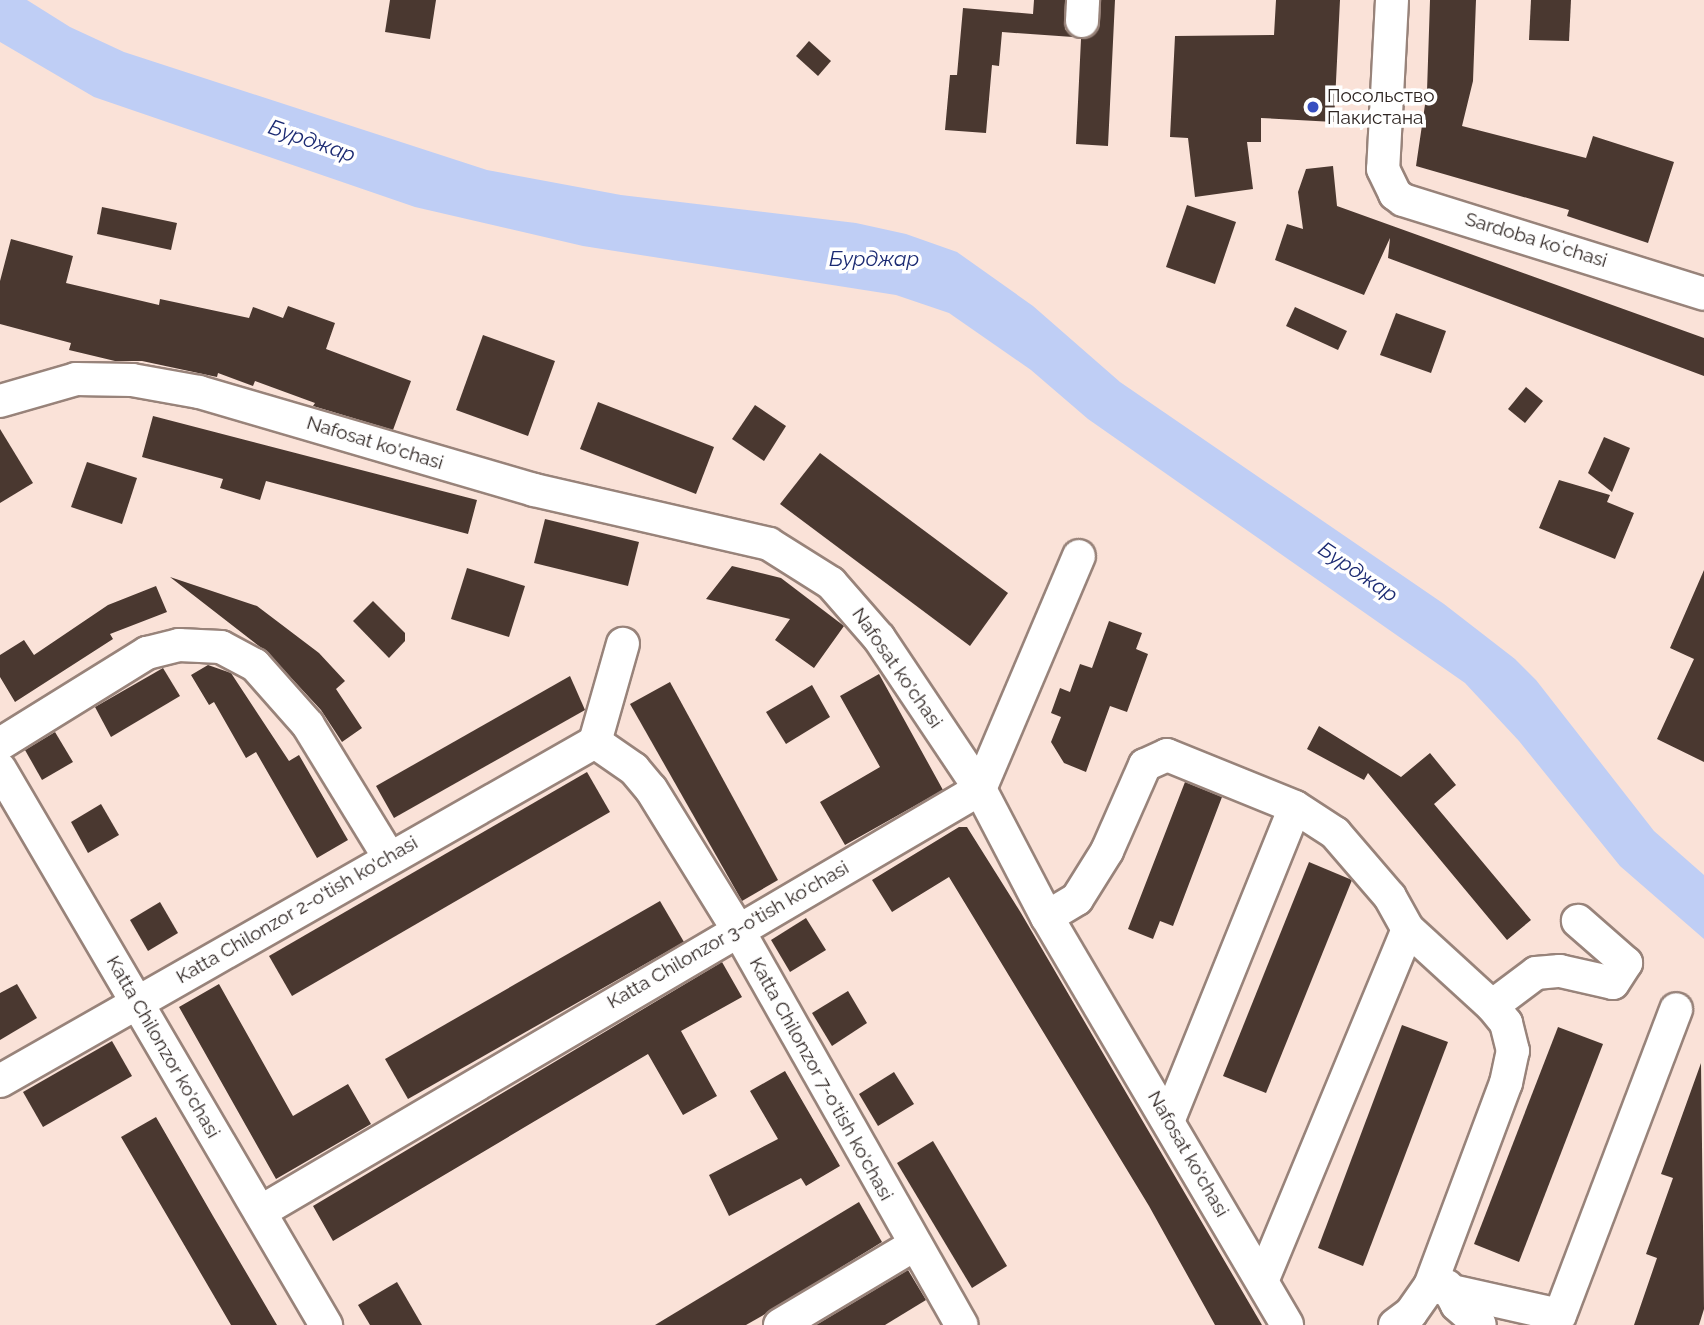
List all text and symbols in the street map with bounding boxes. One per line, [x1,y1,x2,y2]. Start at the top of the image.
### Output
place label: Посольство Пакистана [1327,85,1435,129]
marker: Посольство Пакистана [1305,99,1321,115]
water label: Бурджар [265,114,359,168]
street label: Sardoba koʻchasi [1462,208,1610,272]
water label: Бурджар [829,246,919,272]
street label: Nafosat ko'chasi [304,411,446,475]
water label: Бурджар [1314,536,1402,608]
street label: Nafosat ko'chasi [847,603,947,733]
street label: Katta Chilonzor 2-o'tish ko'chasi [172,831,422,989]
street label: Katta Chilonzor 3-o'tish ko'chasi [603,856,853,1014]
street label: Katta Chilonzor ko'chasi [101,952,225,1142]
street label: Katta Chilonzor 7-o'tish ko'chasi [744,953,898,1205]
street label: Nafosat ko'chasi [1143,1087,1233,1221]

